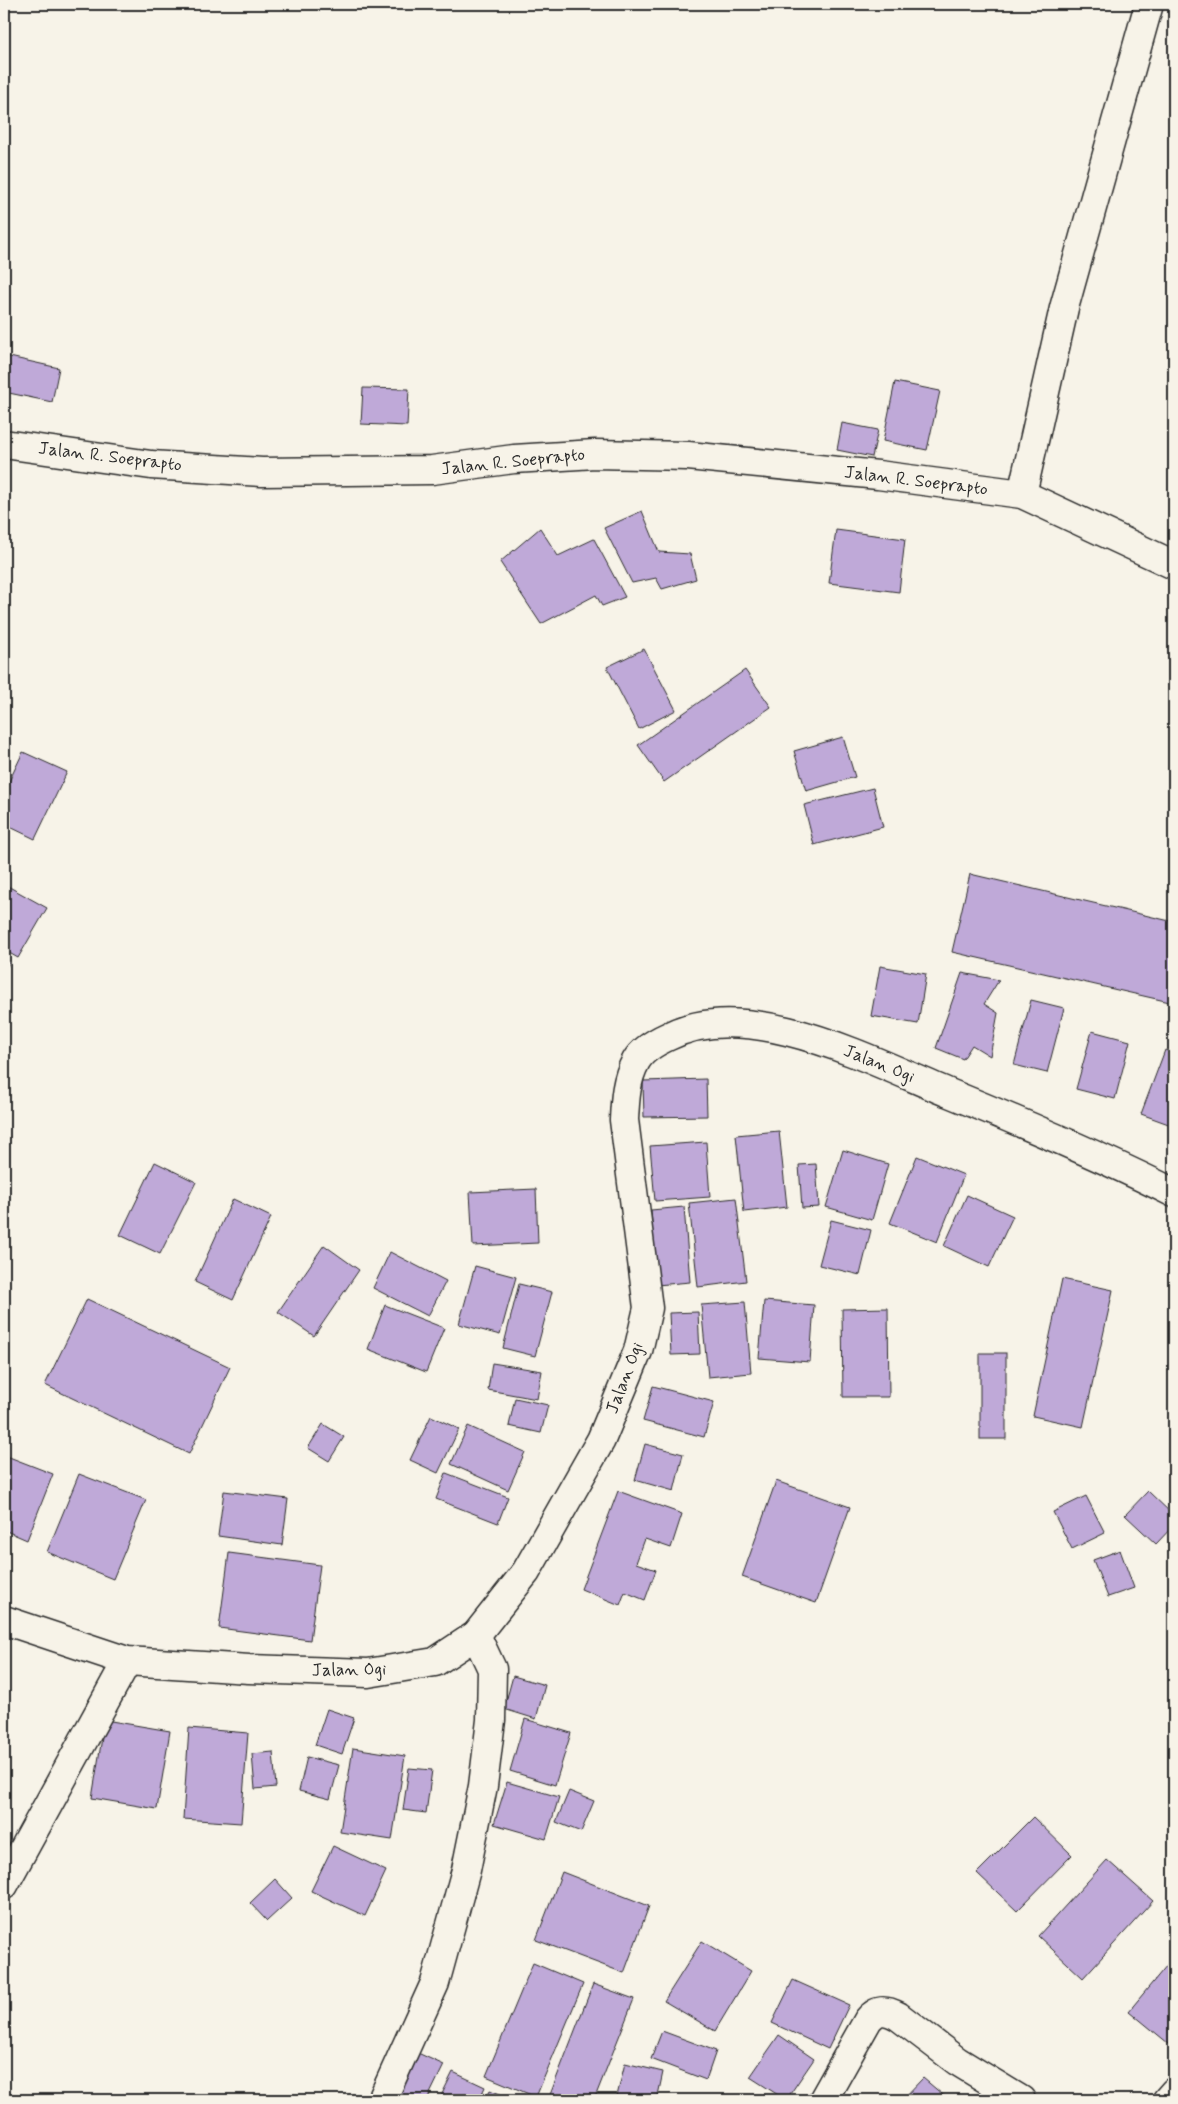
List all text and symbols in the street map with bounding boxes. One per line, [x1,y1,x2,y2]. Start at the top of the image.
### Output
street label: Jalan R. Soeprapto [37,436,183,478]
street label: Jalan R. Soeprapto [440,443,586,481]
street label: Jalan R. Soeprapto [843,460,989,502]
street label: Jalan Ogi [840,1039,918,1089]
street label: Jalan Ogi [600,1339,650,1417]
street label: Jalan Ogi [311,1657,387,1683]

